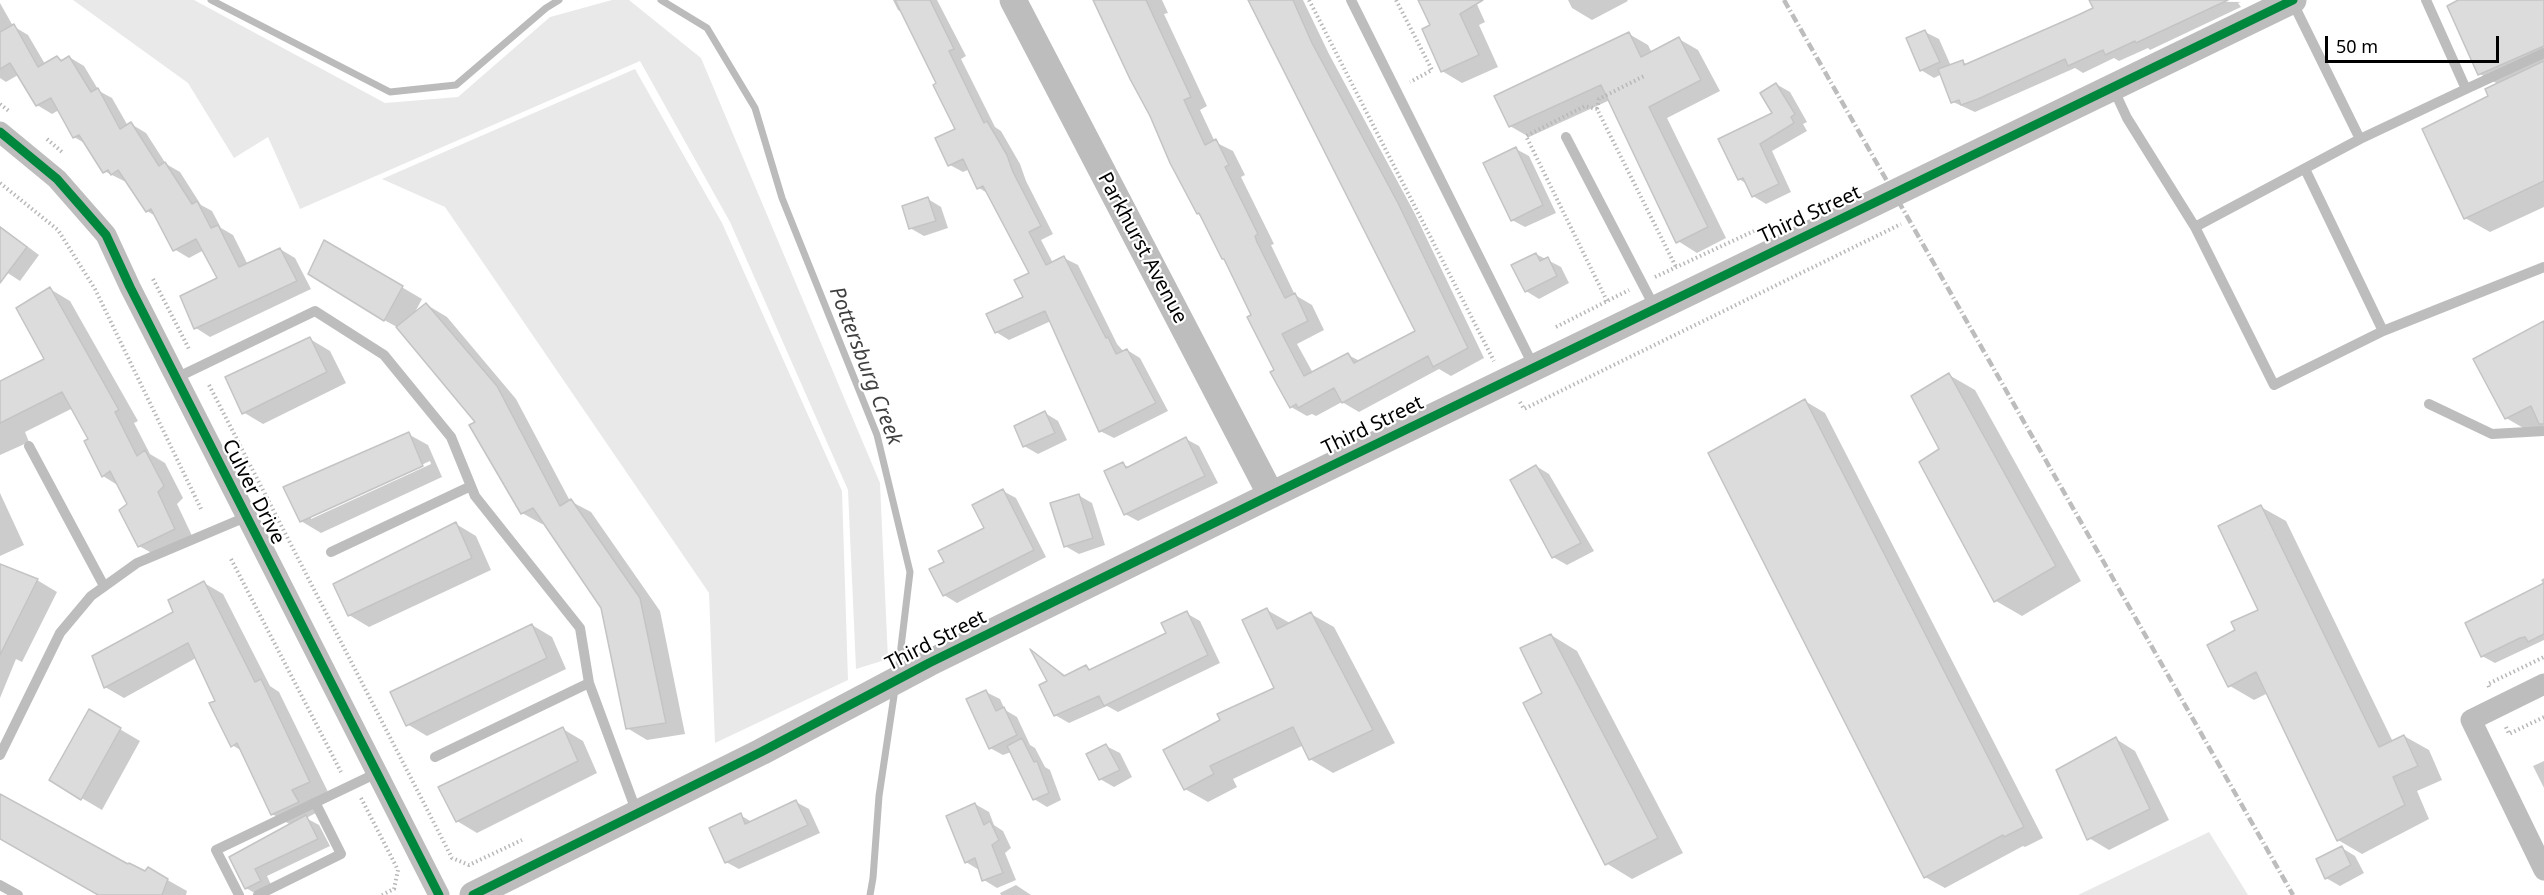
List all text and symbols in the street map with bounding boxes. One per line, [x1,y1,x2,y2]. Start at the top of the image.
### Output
scale bar [2328,24,2502,62]
text: 50 m [2336,34,2378,58]
street label: Parkhurst Avenue [1092,168,1192,328]
street label: Third Street [1755,181,1865,249]
water label: Pottersburg Creek [823,283,907,449]
street label: Third Street [1318,391,1428,461]
street label: Culver Drive [216,436,290,548]
street label: Third Street [882,605,990,677]

